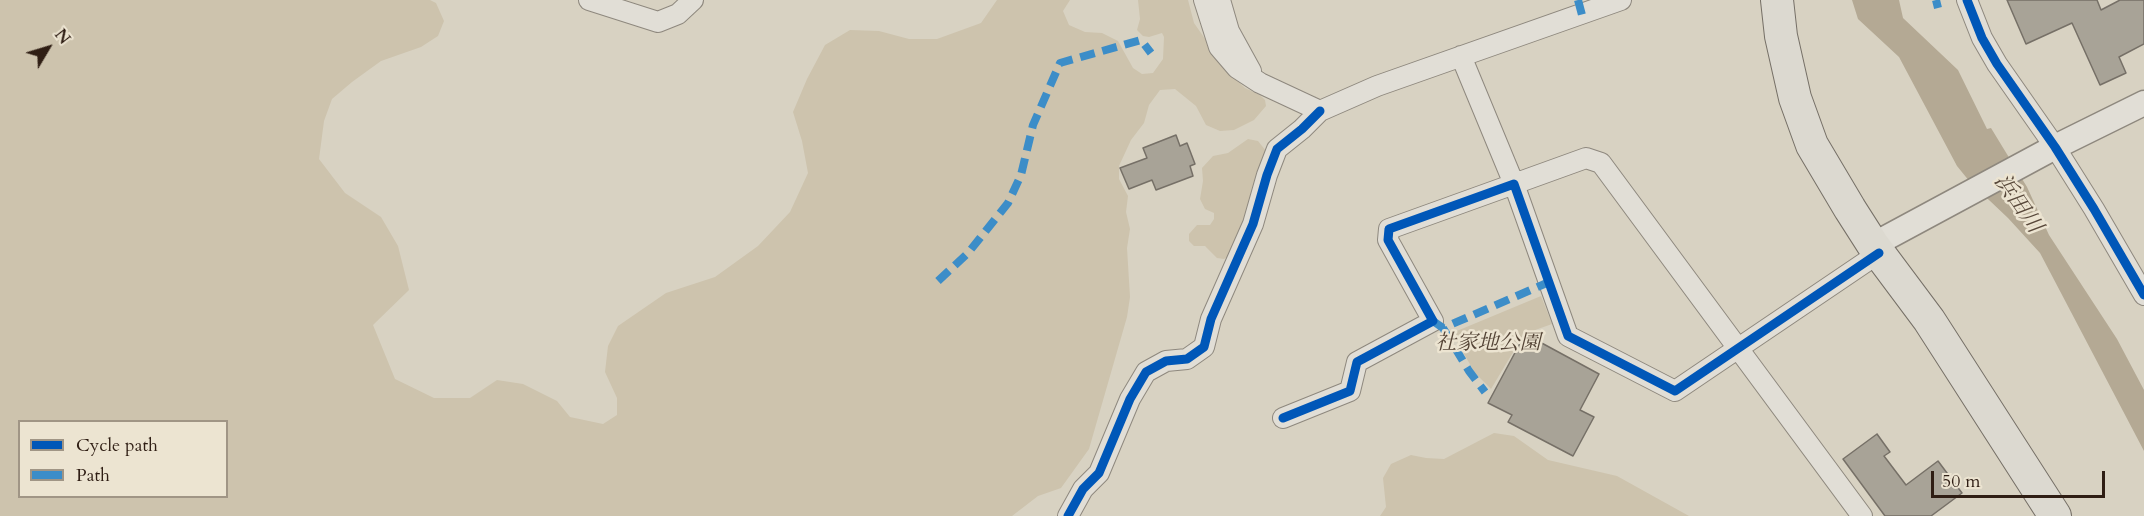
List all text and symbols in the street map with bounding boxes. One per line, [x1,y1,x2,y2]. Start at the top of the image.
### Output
north arrow [18,18,78,78]
text: N [49,25,75,49]
water label: 浜田川 [1987,169,2047,239]
park label: 社家地公園 [1436,331,1540,357]
legend [18,420,228,498]
text: Cycle path [76,433,158,458]
scale bar [1934,459,2108,497]
text: Path [76,463,110,488]
text: 50 m [1942,469,1981,494]

